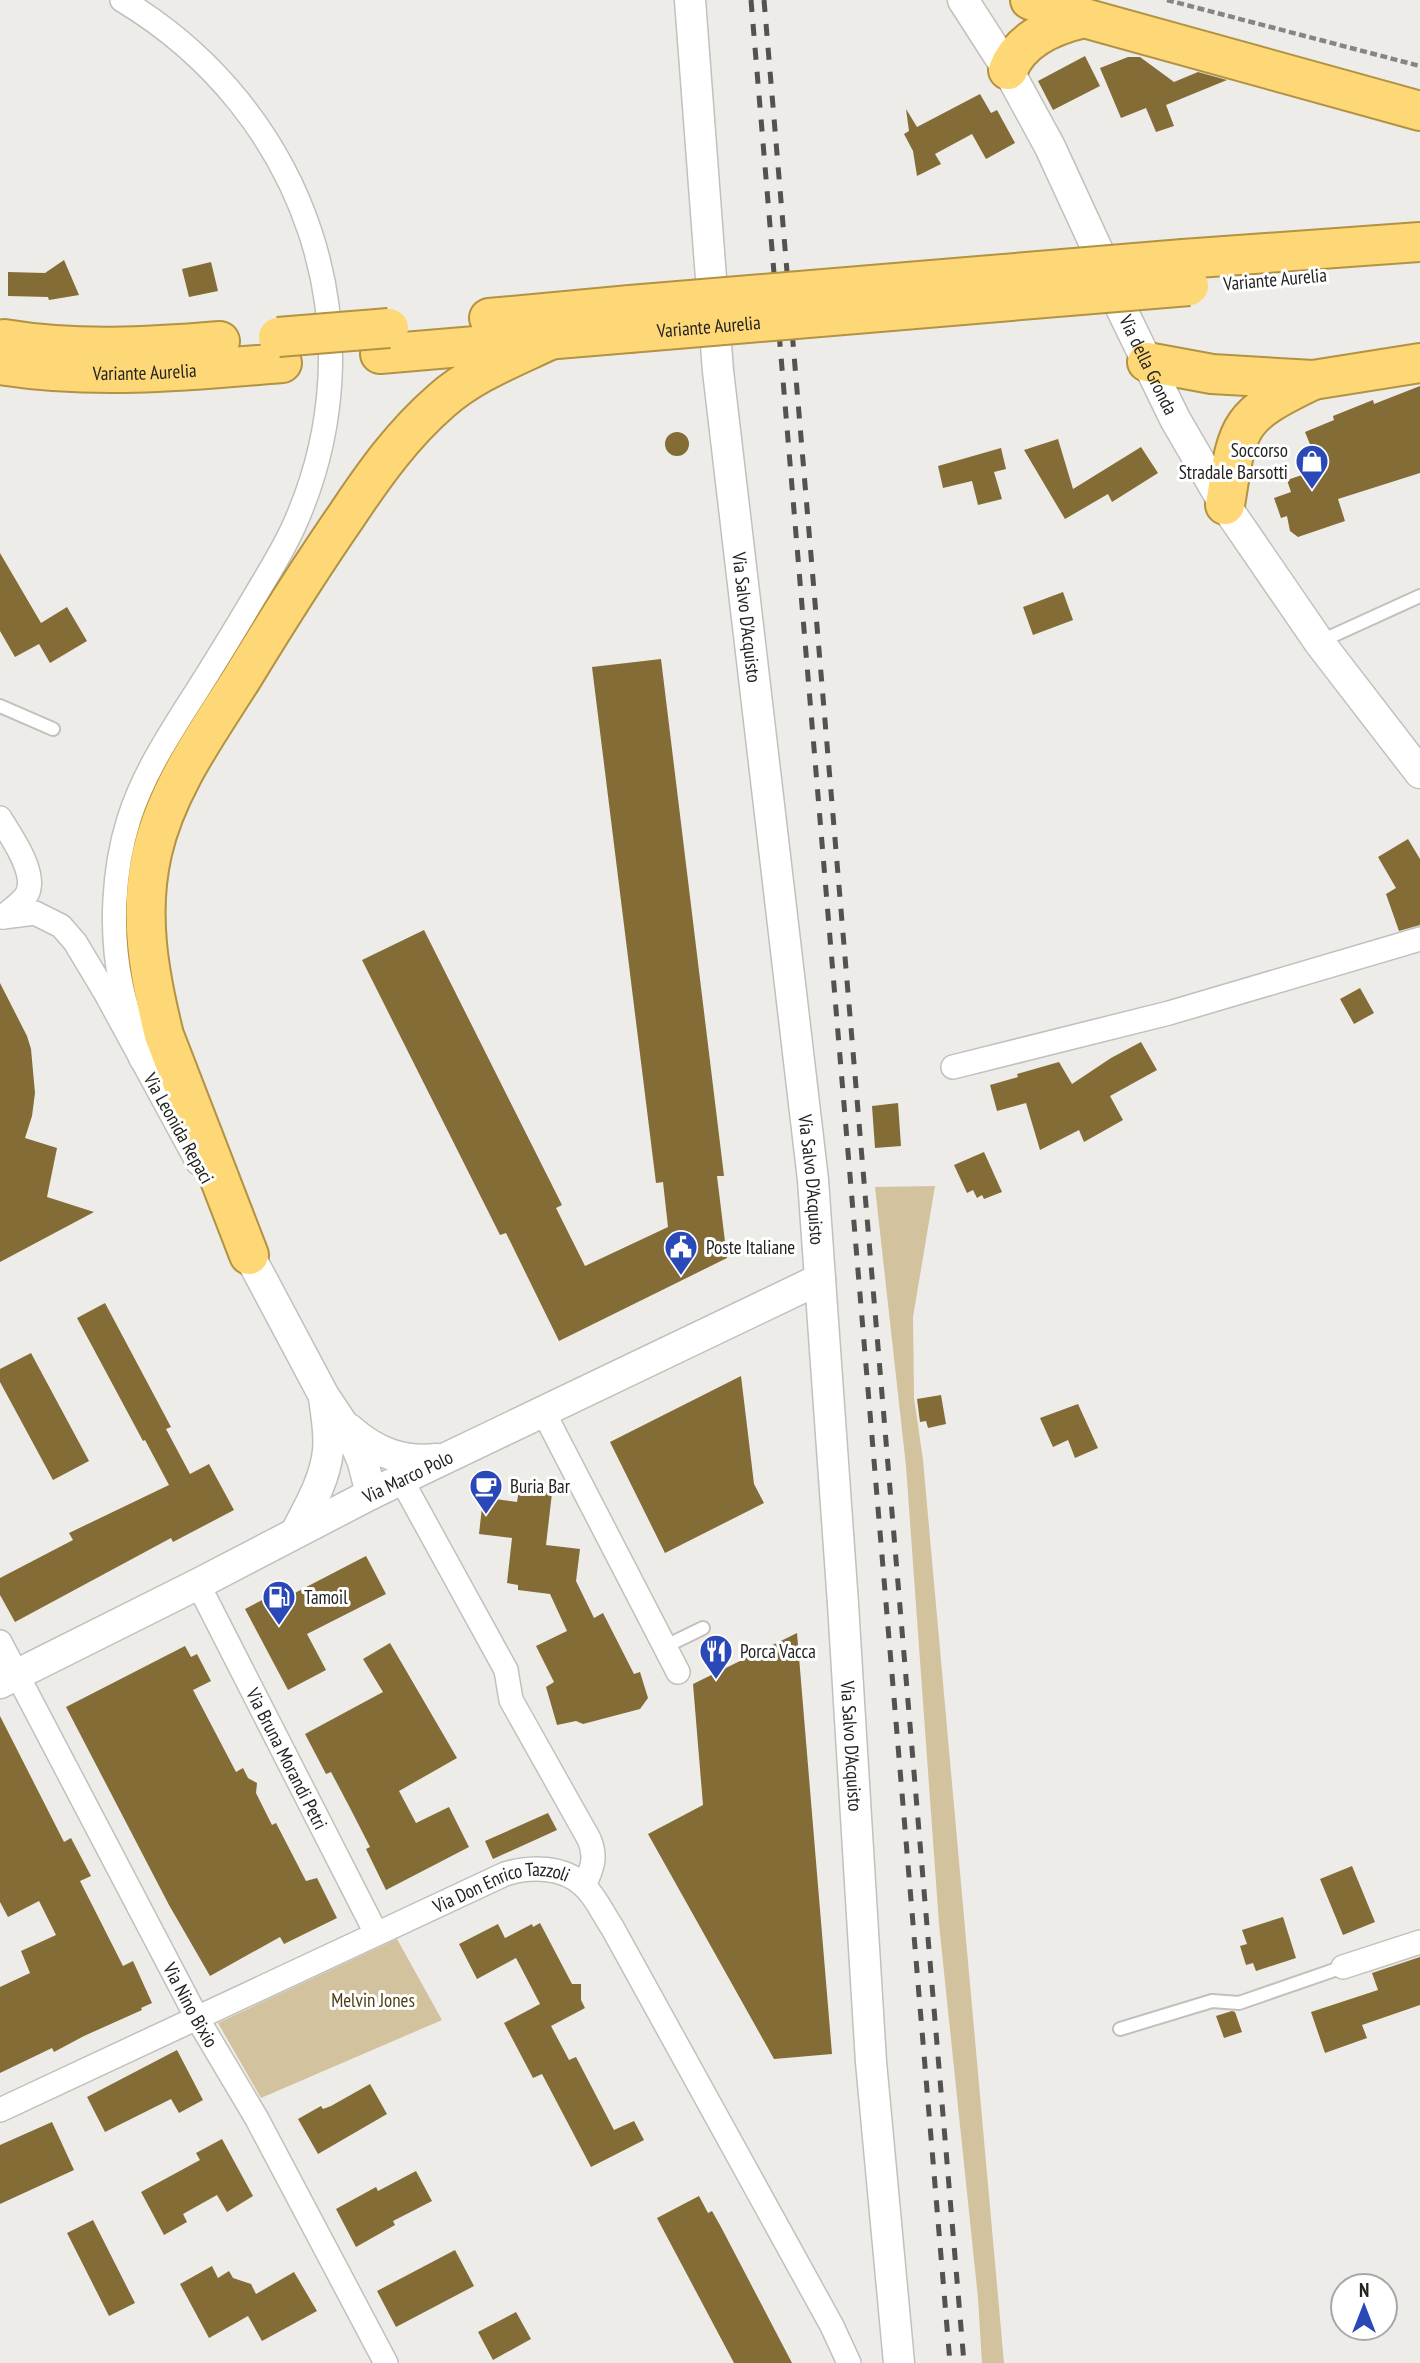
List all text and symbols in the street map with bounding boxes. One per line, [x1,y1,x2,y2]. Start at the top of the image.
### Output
street label: Variante Aurelia [1221,263,1328,296]
street label: Variante Aurelia [655,310,761,343]
street label: Via della Gronda [1114,310,1183,419]
street label: Variante Aurelia [91,358,197,385]
place label: Soccorso Stradale Barsotti [1179,438,1288,484]
shop icon: Soccorso Stradale Barsotti [1293,442,1331,491]
street label: Via Salvo D'Acquisto [727,550,766,684]
street label: Via Leonida Repaci [138,1068,219,1188]
street label: Via Salvo D'Acquisto [793,1112,830,1246]
public building icon: Poste Italiane [662,1228,700,1277]
place label: Poste Italiane [706,1235,795,1259]
street label: Via Marco Polo [358,1445,457,1509]
cafe icon: Buria Bar [467,1467,505,1516]
place label: Buria Bar [510,1474,571,1498]
fuel station icon: Tamoil [260,1578,298,1627]
place label: Tamoil [304,1585,348,1609]
restaurant icon: Porca Vacca [697,1632,735,1681]
place label: Porca Vacca [740,1639,816,1663]
street label: Via Salvo D'Acquisto [836,1679,868,1812]
street label: Via Bruna Morandi Petri [241,1683,333,1833]
street label: Via Don Enrico Tazzoli [428,1857,574,1918]
street label: Via Nino Bixio [158,1958,224,2052]
park label: Melvin Jones [331,1988,415,2012]
north arrow [1329,2272,1399,2342]
text: N [1359,2278,1369,2302]

